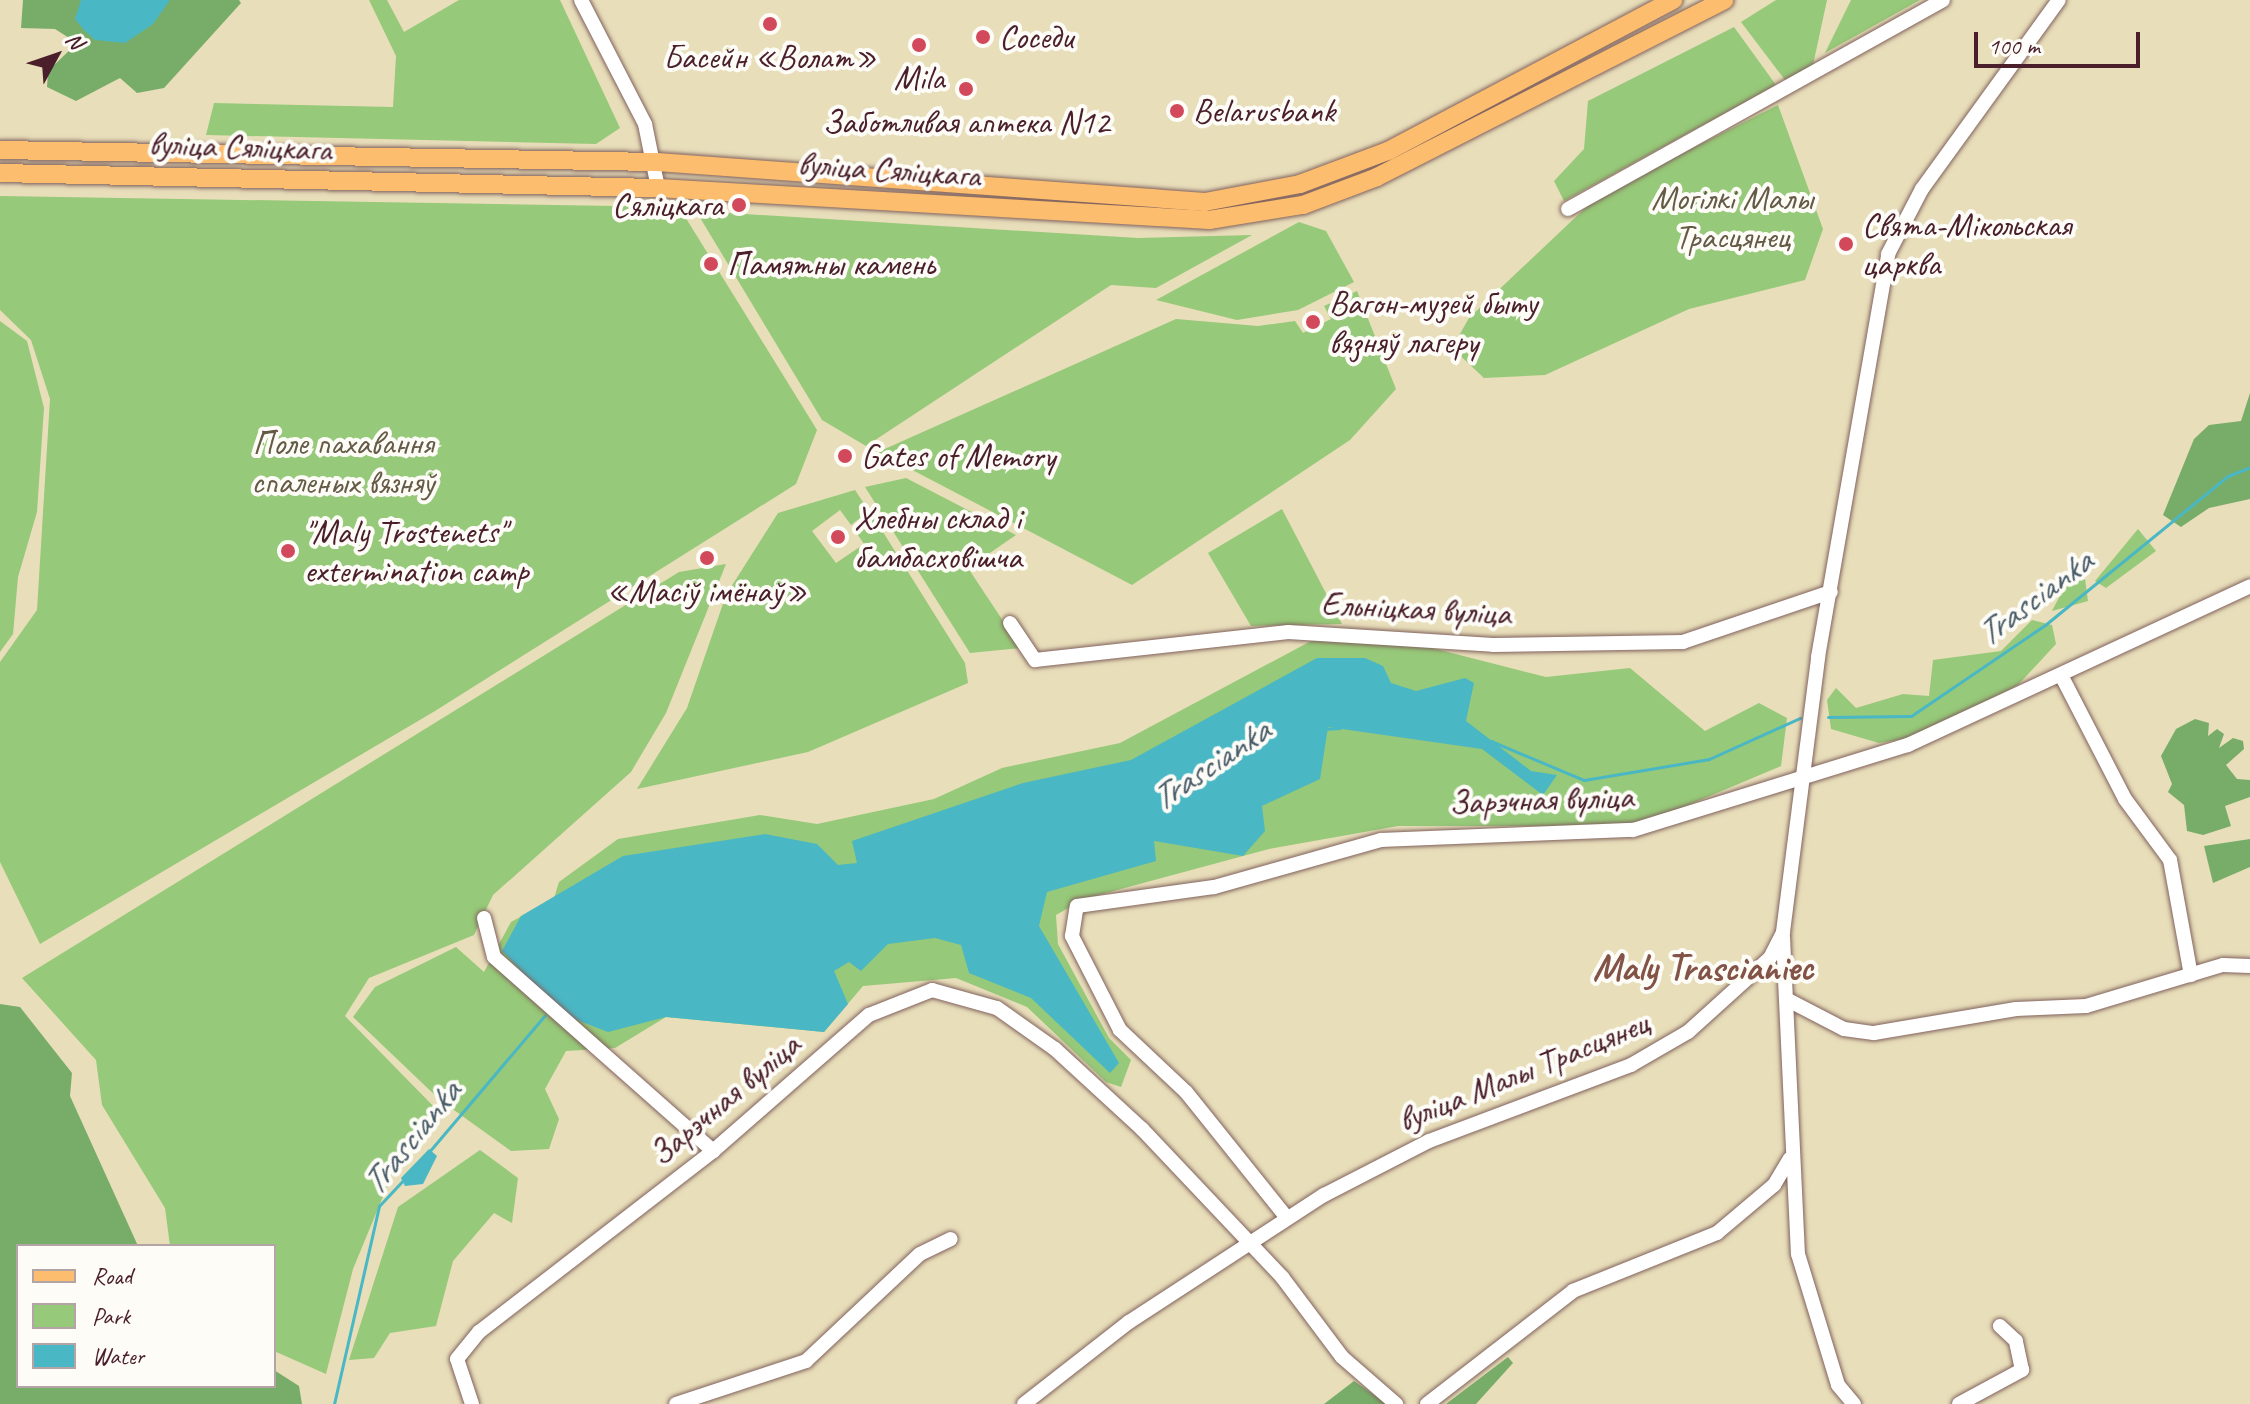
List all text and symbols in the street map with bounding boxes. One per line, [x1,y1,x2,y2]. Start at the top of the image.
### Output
marker: Басейн «Волат» [761,15,779,33]
north arrow [16,16,96,96]
scale bar [1978,16,2144,66]
place label: Соседи [999,17,1073,57]
text: N [59,26,89,55]
marker: Соседи [974,28,992,46]
text: 100 m [1988,31,2040,61]
marker: Mila [910,36,928,54]
place label: Басейн «Волат» [663,37,877,77]
place label: Mila [894,58,944,98]
marker: Заботливая аптека N12 [957,80,975,98]
place label: Belarusbank [1193,91,1335,131]
place label: Заботливая аптека N12 [821,102,1111,142]
marker: Belarusbank [1168,102,1186,120]
street label: вуліца Сяліцкага [146,122,334,170]
street label: вуліца Сяліцкага [795,142,983,196]
park label: Могілкі Малы Трасцянец [1651,177,1813,256]
place label: Сяліцкага [612,185,723,225]
marker: Сяліцкага [730,196,748,214]
place label: Свята-Мікольская царква [1862,204,2071,284]
marker: Свята-Мікольская царква [1837,235,1855,253]
place label: Памятны камень [727,244,935,284]
marker: Памятны камень [702,255,720,273]
place label: Вагон-музей быту вязняў лагеру [1329,282,1537,362]
marker: Вагон-музей быту вязняў лагеру [1304,313,1322,331]
park label: Поле пахавання спаленых вязняў [251,422,435,502]
place label: Gates of Memory [861,436,1055,476]
marker: Gates of Memory [836,447,854,465]
place label: Хлебны склад і бамбасховішча [854,497,1022,576]
place label: "Maly Trostenets" extermination camp [304,511,531,590]
marker: Хлебны склад і бамбасховішча [829,528,847,546]
water label: Trascianka [1967,540,2101,656]
marker: "Maly Trostenets" extermination camp [279,542,297,560]
marker: «Масіў імёнаў» [698,549,716,567]
place label: «Масіў імёнаў» [607,571,807,611]
street label: Ельніцкая вуліца [1321,583,1511,633]
water label: Trascianka [1142,710,1278,820]
street label: Зарэчная вуліца [1449,775,1633,823]
district label: Maly Trascianiec [1593,945,1813,991]
street label: вуліца Малы Трасцянец [1391,1002,1655,1140]
street label: Зарэчная вуліца [641,1025,807,1173]
water label: Trascianka [352,1072,470,1204]
legend [16,1244,276,1388]
text: Road [92,1261,132,1291]
text: Park [92,1301,130,1331]
text: Water [92,1341,144,1371]

